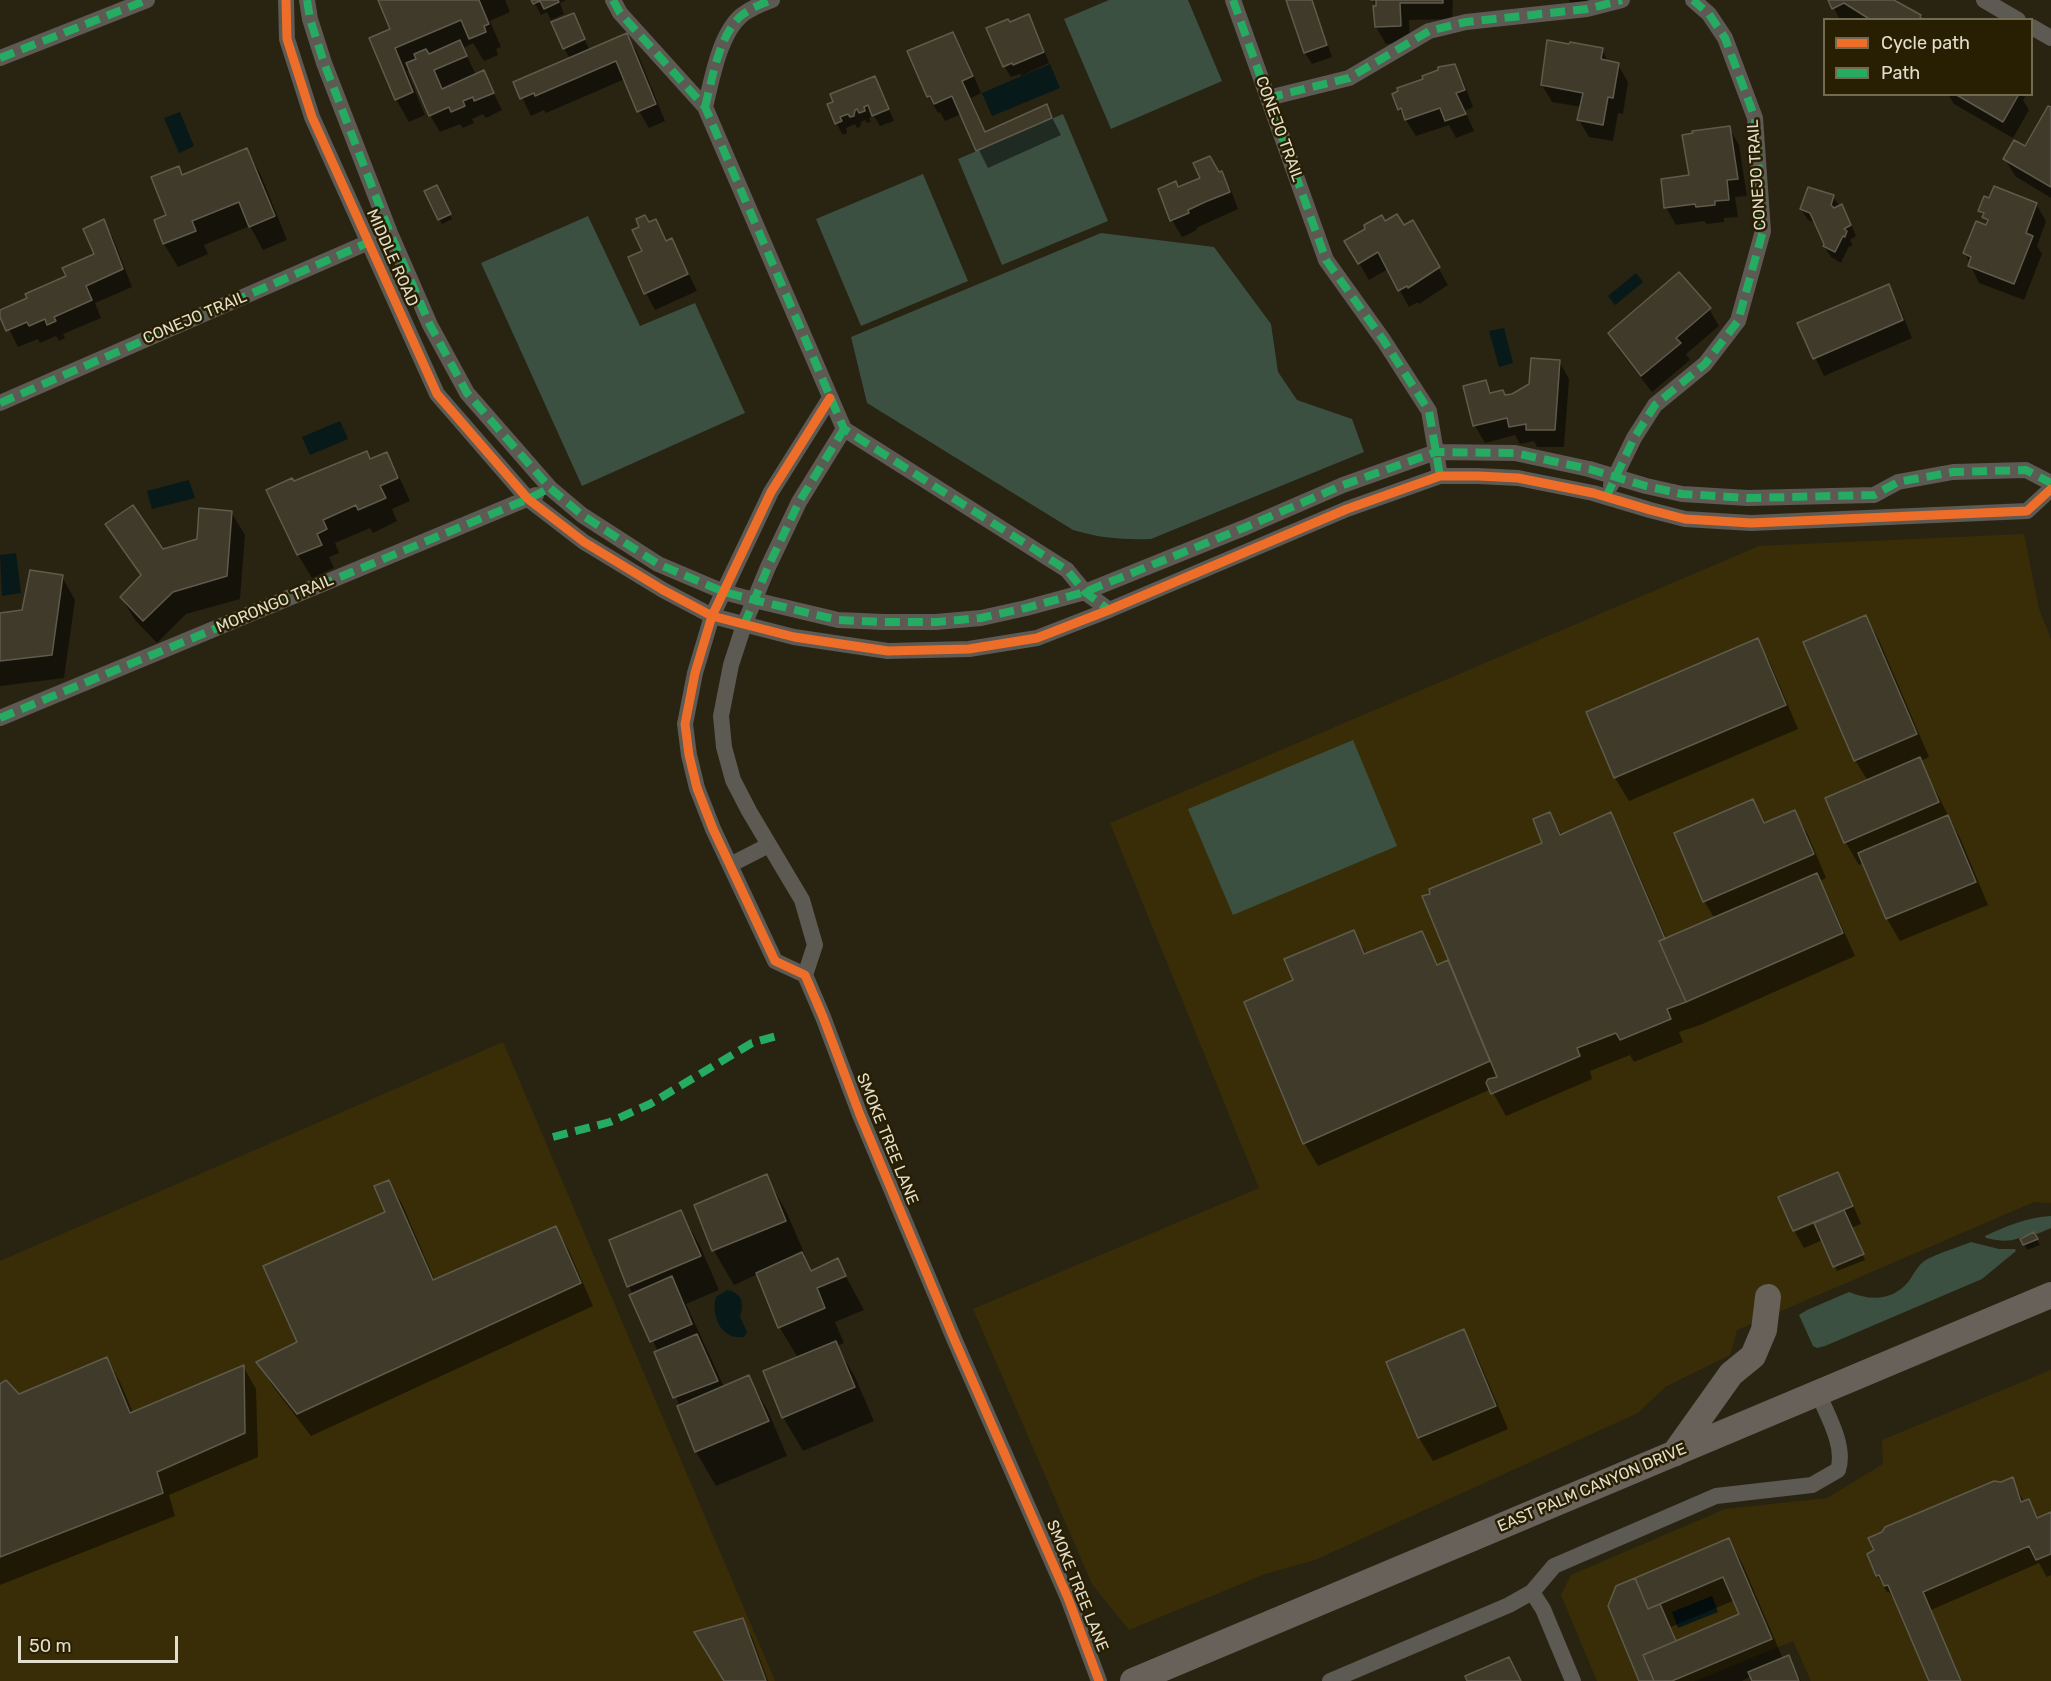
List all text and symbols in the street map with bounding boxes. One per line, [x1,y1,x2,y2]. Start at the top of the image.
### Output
legend [1823,18,2033,96]
text: Cycle path [1881,32,1970,54]
text: Path [1881,62,1920,84]
street label: CONEJO TRAIL [1251,74,1307,184]
street label: CONEJO TRAIL [1744,119,1770,231]
street label: MIDDLE ROAD [362,206,422,310]
street label: CONEJO TRAIL [140,287,250,349]
street label: MORONGO TRAIL [214,571,336,637]
street label: SMOKE TREE LANE [852,1070,922,1208]
street label: EAST PALM CANYON DRIVE [1495,1439,1689,1537]
street label: SMOKE TREE LANE [1042,1517,1112,1655]
scale bar [21,1624,182,1662]
text: 50 m [29,1635,72,1657]

